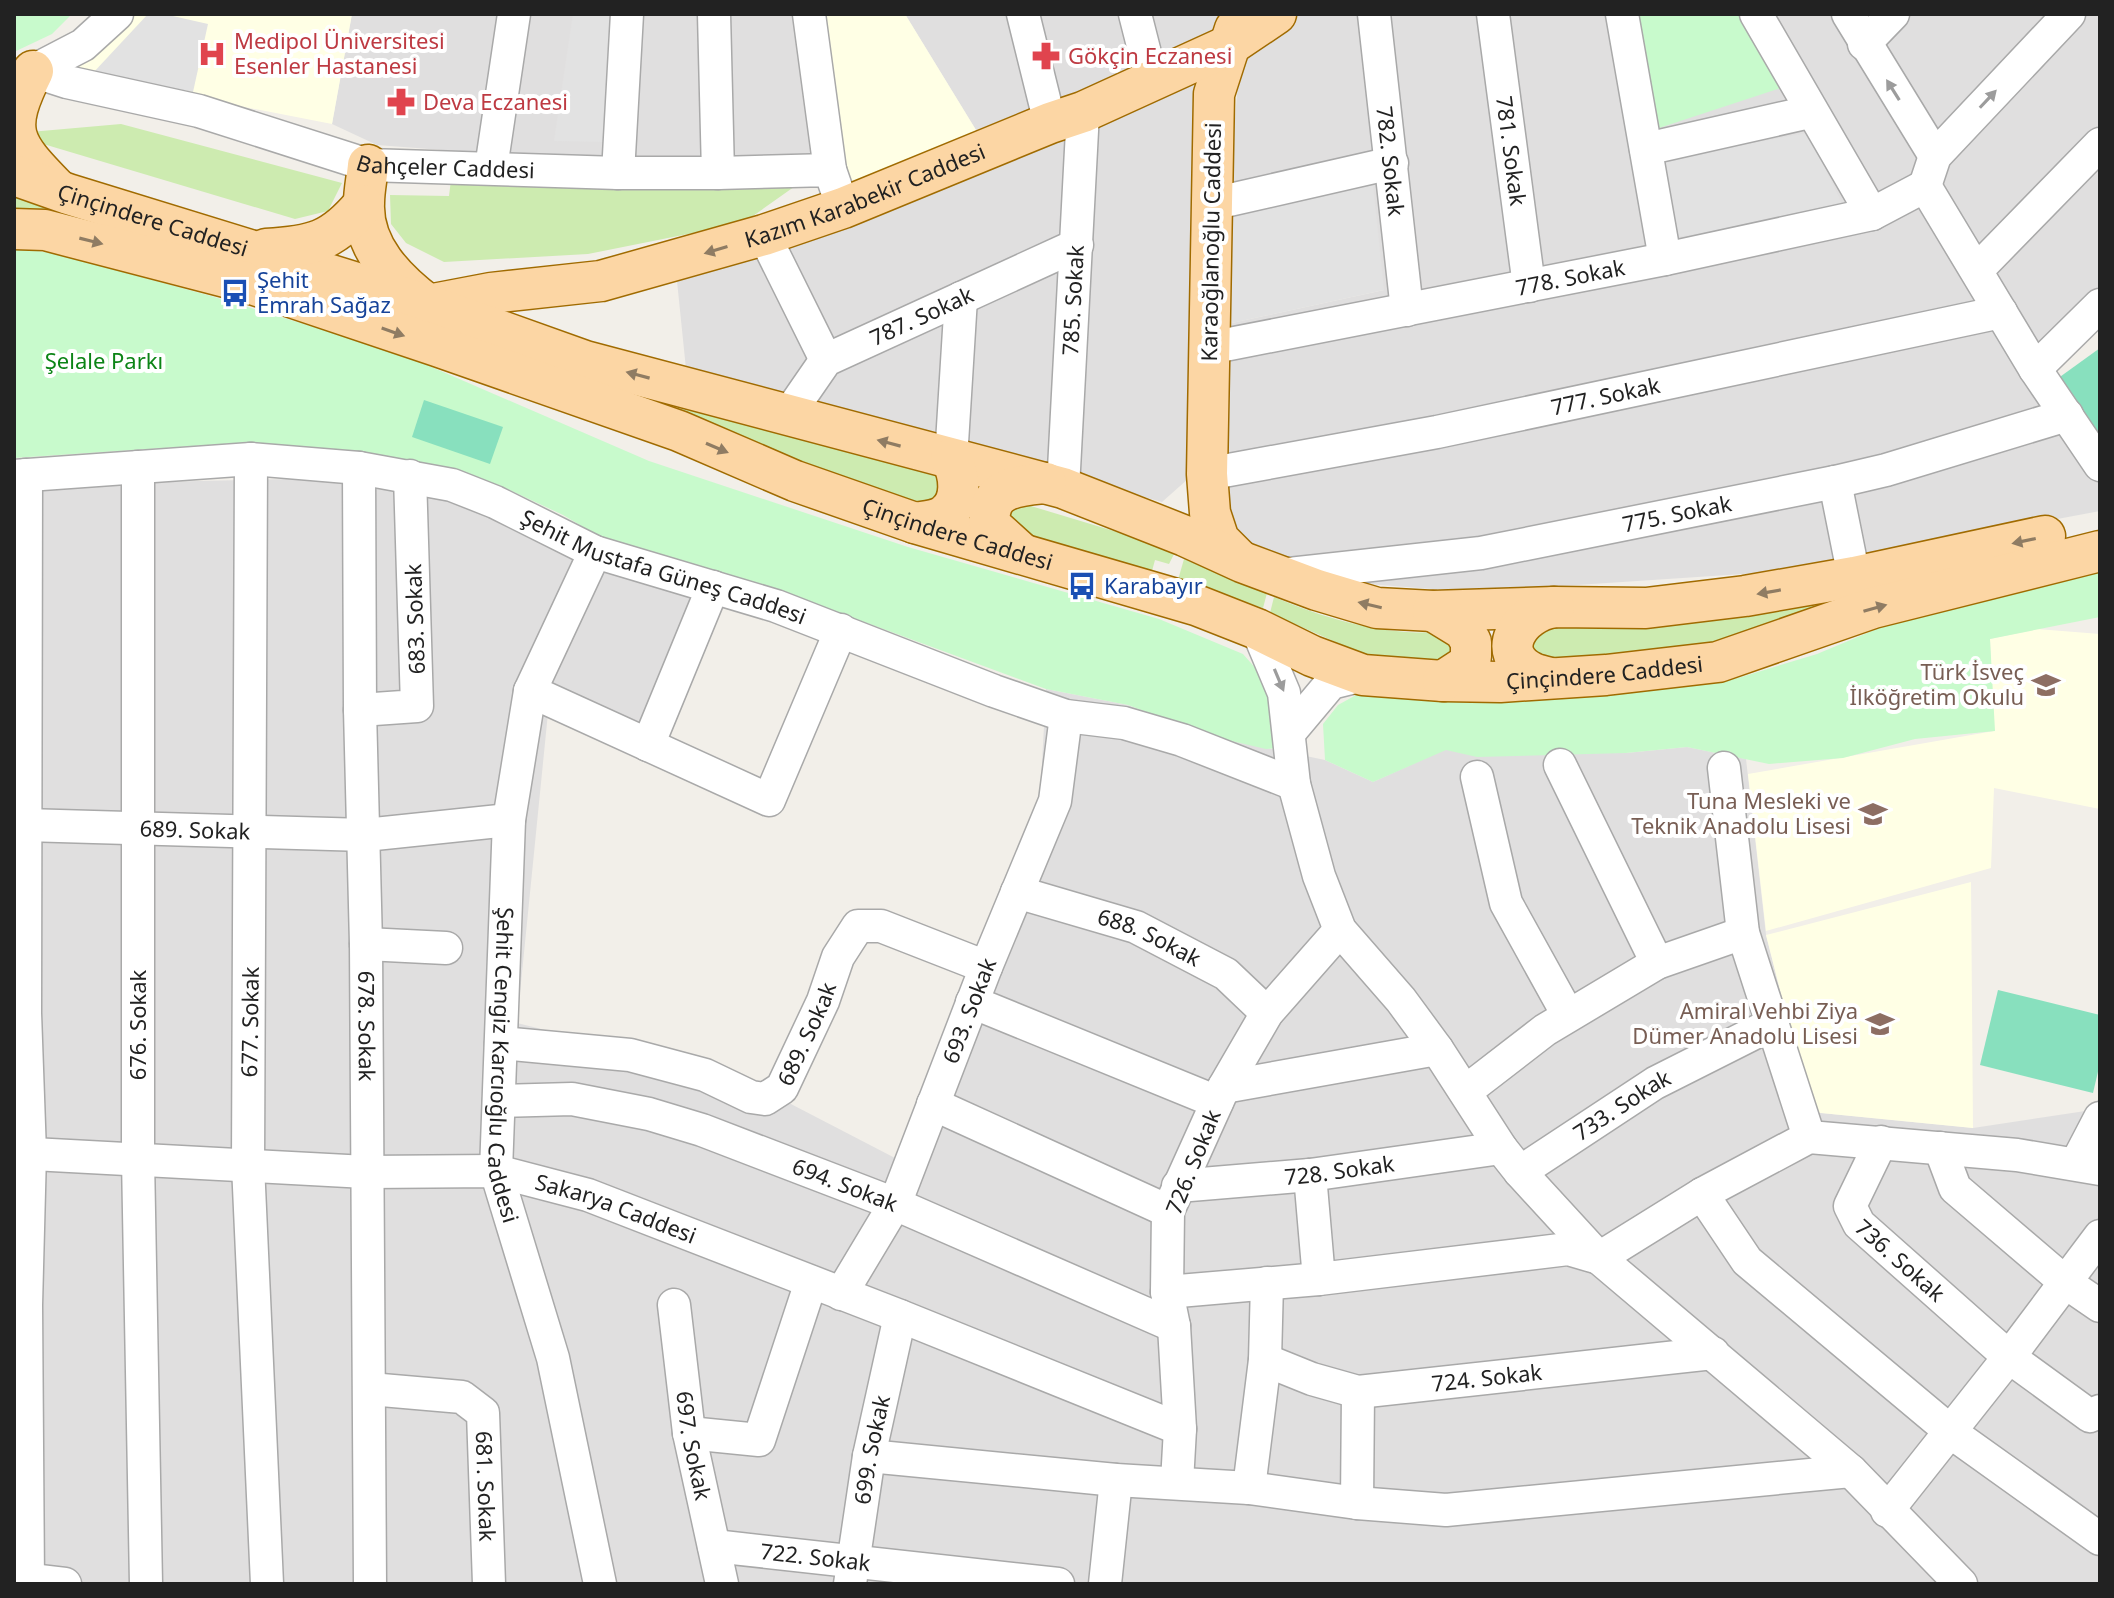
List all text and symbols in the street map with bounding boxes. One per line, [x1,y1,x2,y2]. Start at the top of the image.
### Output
place label: Medipol Üniversitesi Esenler Hastanesi [234,25,445,80]
hospital icon: Medipol Üniversitesi Esenler Hastanesi [197,39,227,69]
place label: Gökçin Eczanesi [1068,40,1232,70]
pharmacy icon: Gökçin Eczanesi [1031,41,1061,71]
one-way arrow [1887,79,1901,101]
place label: Deva Eczanesi [423,86,568,116]
pharmacy icon: Deva Eczanesi [386,87,416,117]
one-way arrow [1979,90,1997,109]
street label: 781. Sokak [1490,94,1534,208]
street label: 782. Sokak [1370,104,1412,218]
street label: Karaoğlanoğlu Caddesi [1193,122,1227,362]
street label: Kazım Karabekir Caddesi [741,135,989,254]
street label: Bahçeler Caddesi [353,146,535,184]
street label: Çinçindere Caddesi [54,176,252,263]
one-way arrow [78,236,103,248]
one-way arrow [704,244,728,257]
street label: 785. Sokak [1054,244,1090,356]
street label: 778. Sokak [1513,251,1627,302]
place label: Şehit Emrah Sağaz [257,264,391,319]
bus stop icon: Şehit Emrah Sağaz [220,278,250,308]
street label: 787. Sokak [865,279,978,352]
one-way arrow [381,326,405,338]
park label: Şelale Parkı [45,345,163,375]
one-way arrow [626,368,650,381]
street label: 777. Sokak [1548,369,1663,421]
one-way arrow [877,436,902,448]
one-way arrow [705,441,729,454]
street label: 775. Sokak [1620,487,1734,538]
street label: Çinçindere Caddesi [859,490,1057,576]
street label: Şehit Mustafa Güneş Caddesi [516,501,811,630]
one-way arrow [2011,535,2036,548]
street label: 683. Sokak [397,563,431,675]
place label: Karabayır [1104,570,1203,600]
bus stop icon: Karabayır [1067,571,1097,601]
one-way arrow [1756,586,1781,598]
one-way arrow [1358,598,1383,611]
one-way arrow [1863,601,1887,614]
street label: Çinçindere Caddesi [1505,648,1704,696]
place label: Türk İsveç İlköğretim Okulu [1850,656,2024,711]
one-way arrow [1272,668,1285,691]
school or university icon: Türk İsveç İlköğretim Okulu [2031,670,2061,700]
place label: Tuna Mesleki ve Teknik Anadolu Lisesi [1631,785,1851,840]
school or university icon: Tuna Mesleki ve Teknik Anadolu Lisesi [1858,799,1888,829]
street label: 689. Sokak [139,812,251,846]
street label: 688. Sokak [1094,901,1207,973]
street label: Şehit Cengiz Karcıoğlu Caddesi [482,907,527,1226]
street label: 693. Sokak [934,953,1002,1067]
street label: 677. Sokak [233,966,265,1078]
street label: 676. Sokak [122,969,152,1080]
street label: 678. Sokak [352,970,383,1082]
street label: 689. Sokak [769,978,842,1090]
place label: Amiral Vehbi Ziya Dümer Anadolu Lisesi [1632,995,1858,1050]
school or university icon: Amiral Vehbi Ziya Dümer Anadolu Lisesi [1865,1009,1895,1039]
street label: 733. Sokak [1567,1062,1675,1147]
street label: 726. Sokak [1157,1105,1227,1219]
street label: 728. Sokak [1283,1147,1396,1191]
street label: 694. Sokak [788,1150,903,1218]
street label: Sakarya Caddesi [532,1166,701,1250]
street label: 736. Sokak [1849,1212,1952,1308]
street label: 724. Sokak [1430,1356,1544,1398]
street label: 697. Sokak [670,1389,719,1503]
street label: 699. Sokak [846,1392,896,1506]
street label: 681. Sokak [470,1430,504,1542]
street label: 722. Sokak [759,1535,872,1577]

